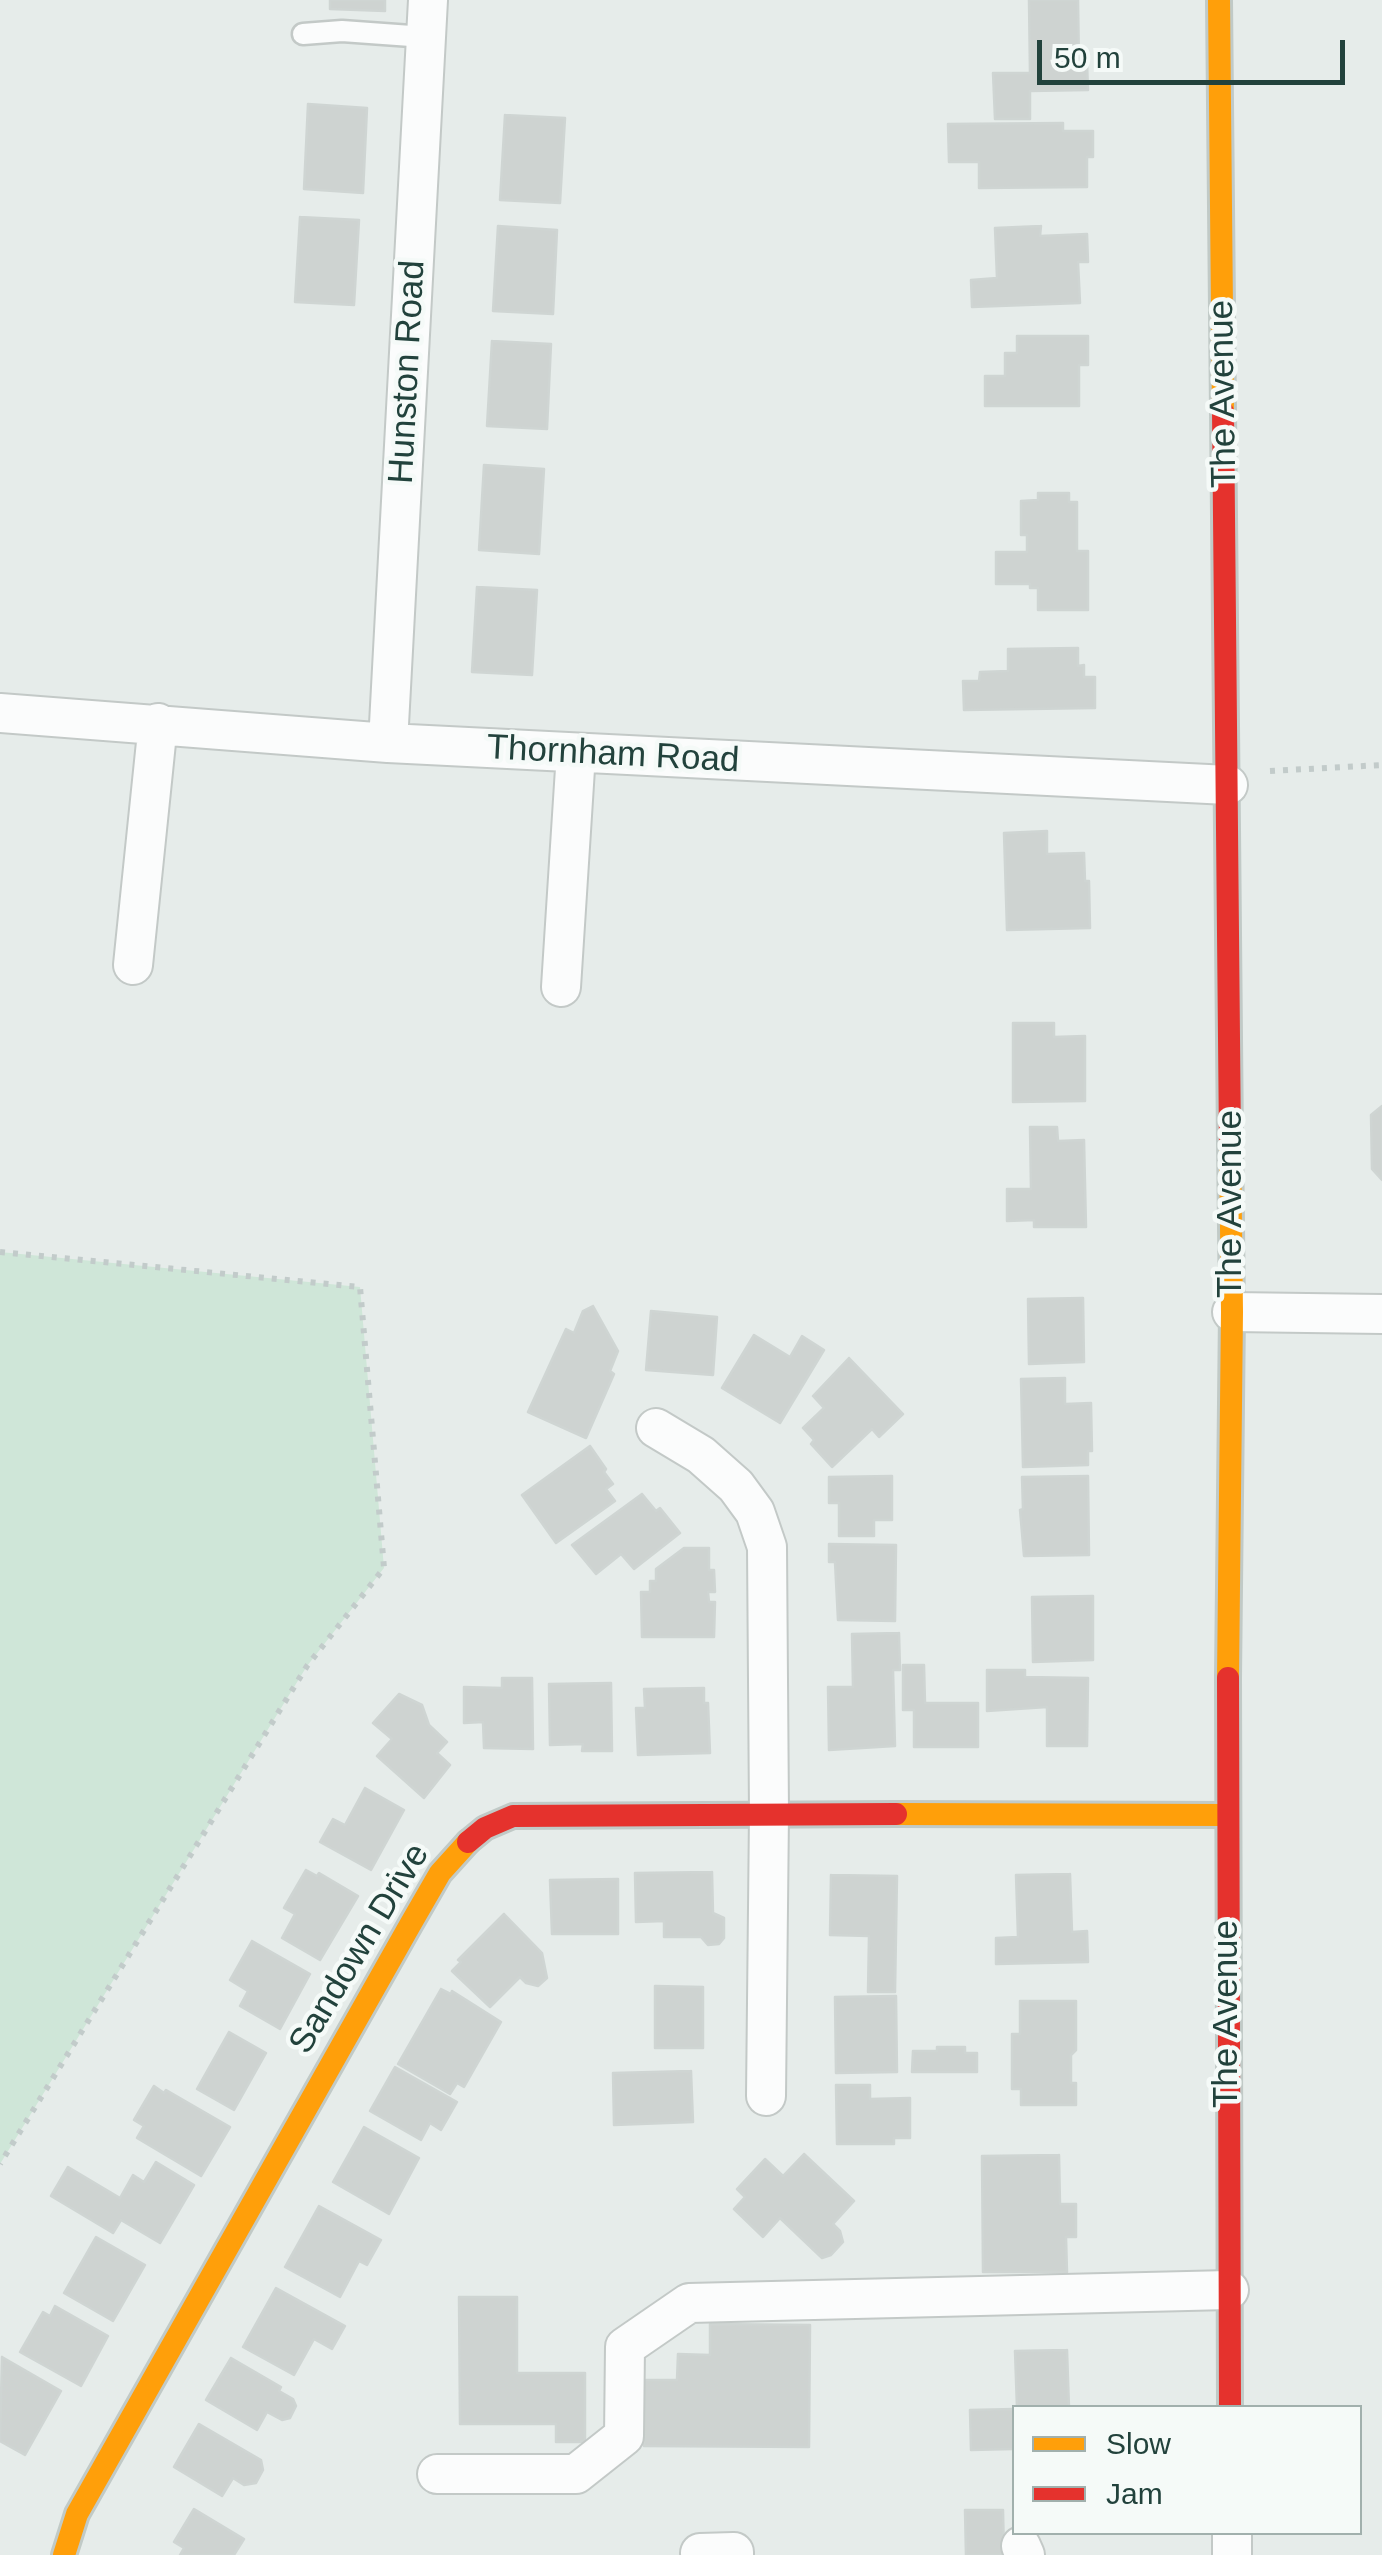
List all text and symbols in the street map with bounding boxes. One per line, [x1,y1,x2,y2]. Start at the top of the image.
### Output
scale bar [1042,20,1350,82]
text: 50 m [1054,41,1121,74]
street label: Hunston Road [381,259,435,485]
street label: The Avenue [1201,300,1247,488]
street label: Thornham Road [486,727,740,783]
street label: The Avenue [1210,1110,1252,1298]
street label: Sandown Drive [281,1836,439,2062]
street label: The Avenue [1206,1920,1248,2108]
legend [1012,2405,1362,2535]
text: Slow [1106,2427,1171,2460]
text: Jam [1106,2477,1163,2510]

